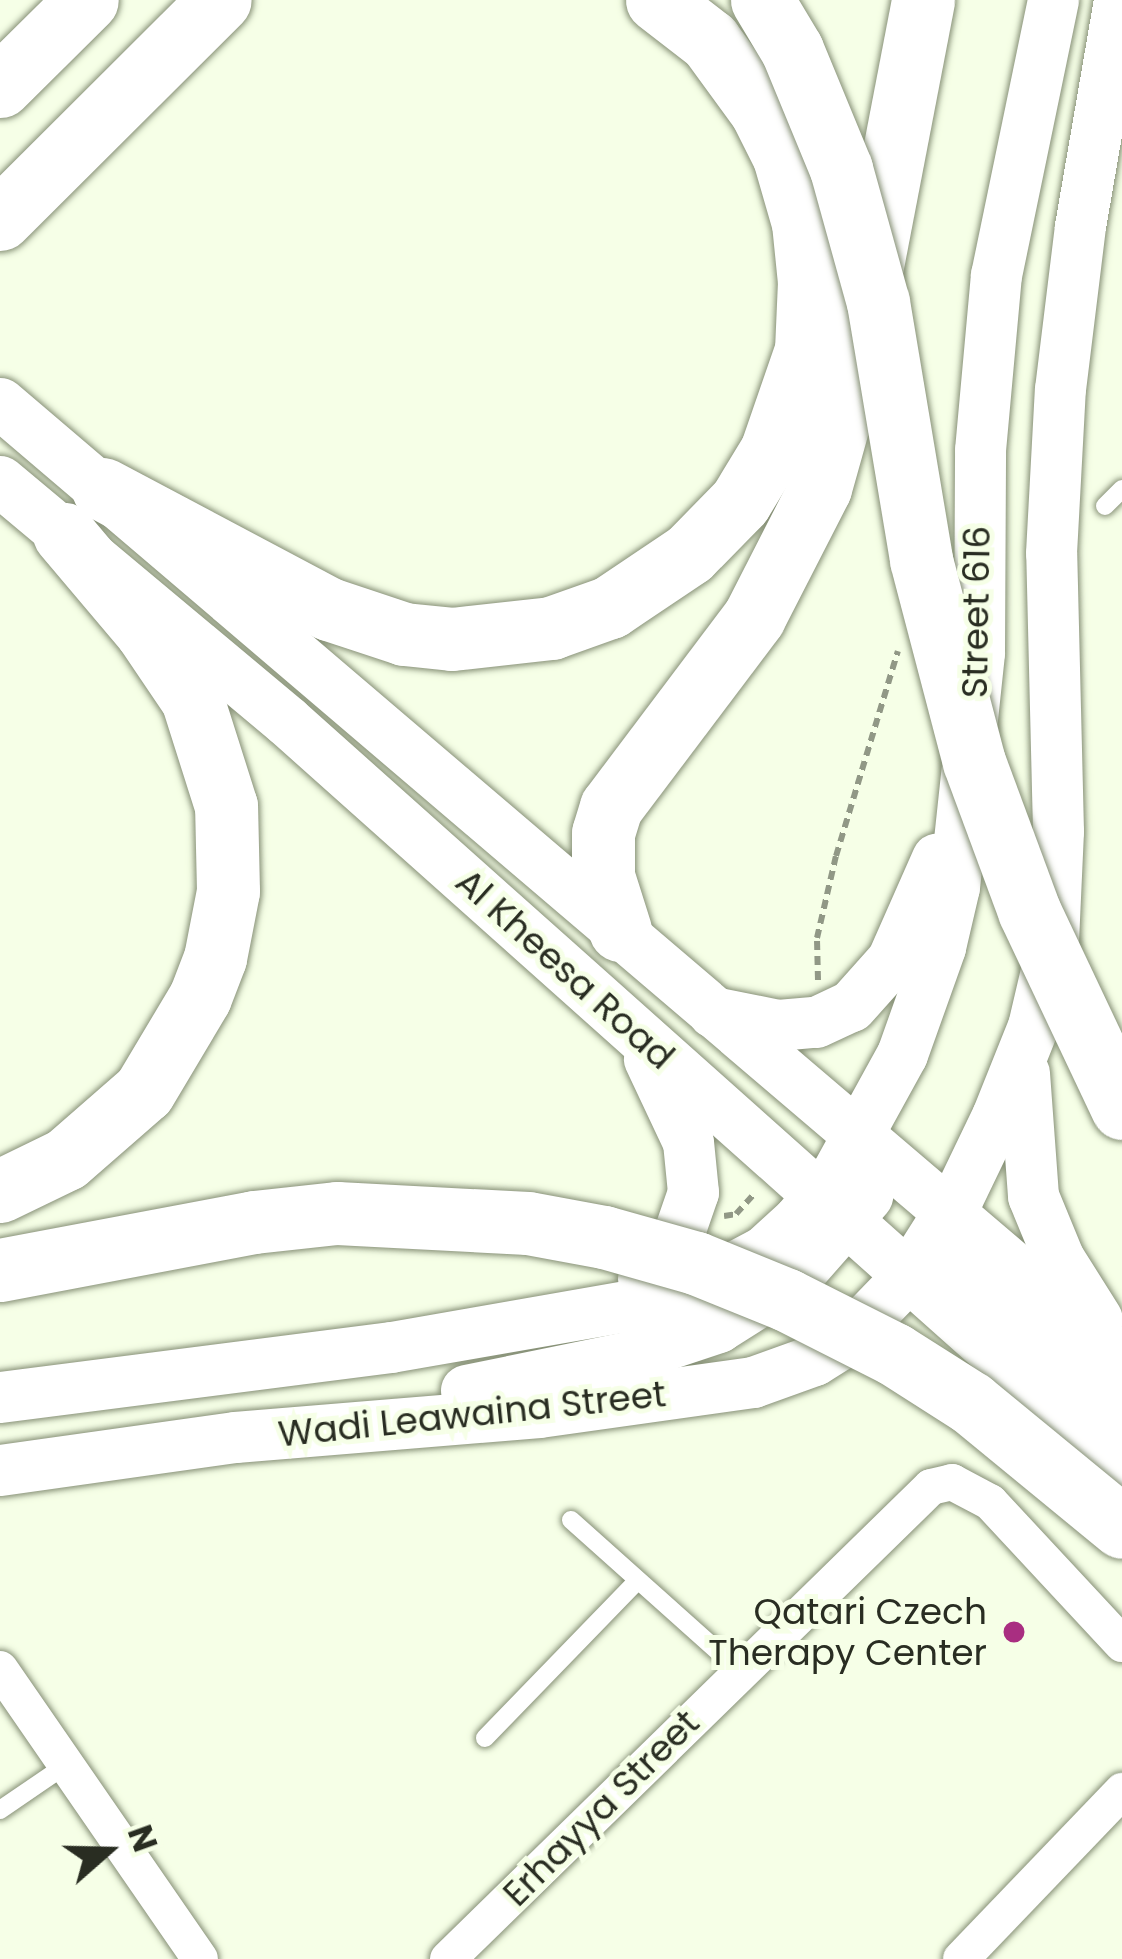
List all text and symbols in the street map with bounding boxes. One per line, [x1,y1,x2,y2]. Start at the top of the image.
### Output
street label: Street 616 [953,526,999,698]
street label: Al Kheesa Road [447,860,683,1078]
street label: Wadi Leawaina Street [276,1372,668,1456]
place label: Qatari Czech Therapy Center [708,1589,987,1674]
marker: Qatari Czech Therapy Center [998,1616,1030,1648]
street label: Erhayya Street [494,1701,708,1915]
north arrow [48,1791,168,1911]
text: N [116,1819,169,1858]

